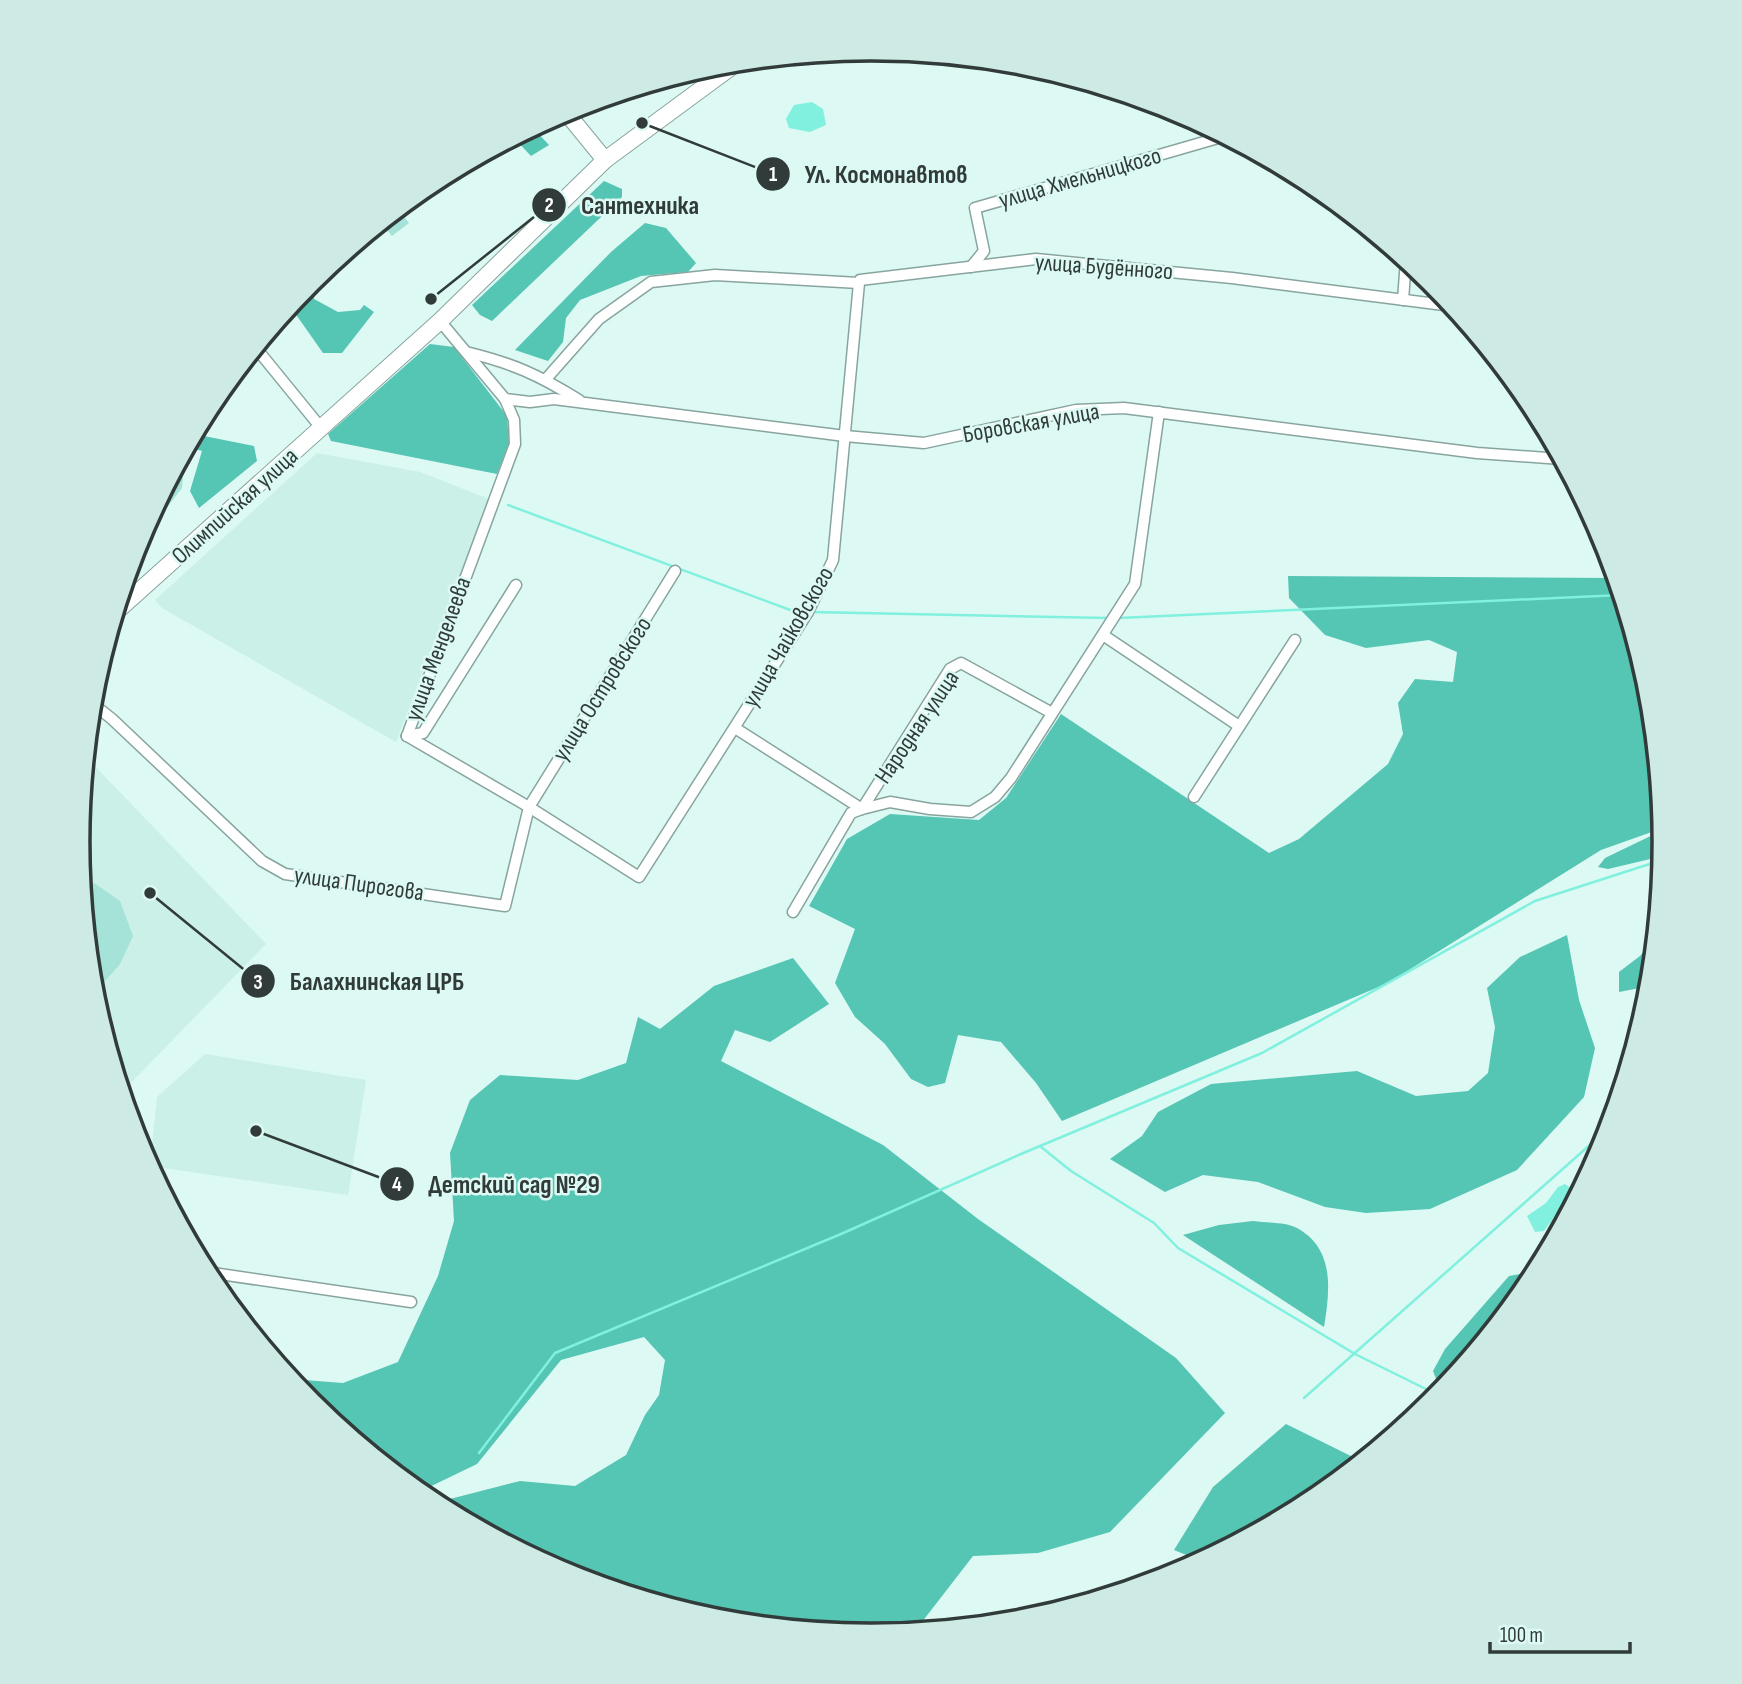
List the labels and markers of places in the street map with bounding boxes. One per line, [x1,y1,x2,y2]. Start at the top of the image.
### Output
callout: Ул. Космонавтов [755,150,982,197]
callout: Сантехника [532,181,713,228]
callout: Балахнинская ЦРБ [241,958,478,1005]
callout: Детский сад №29 [380,1160,614,1207]

